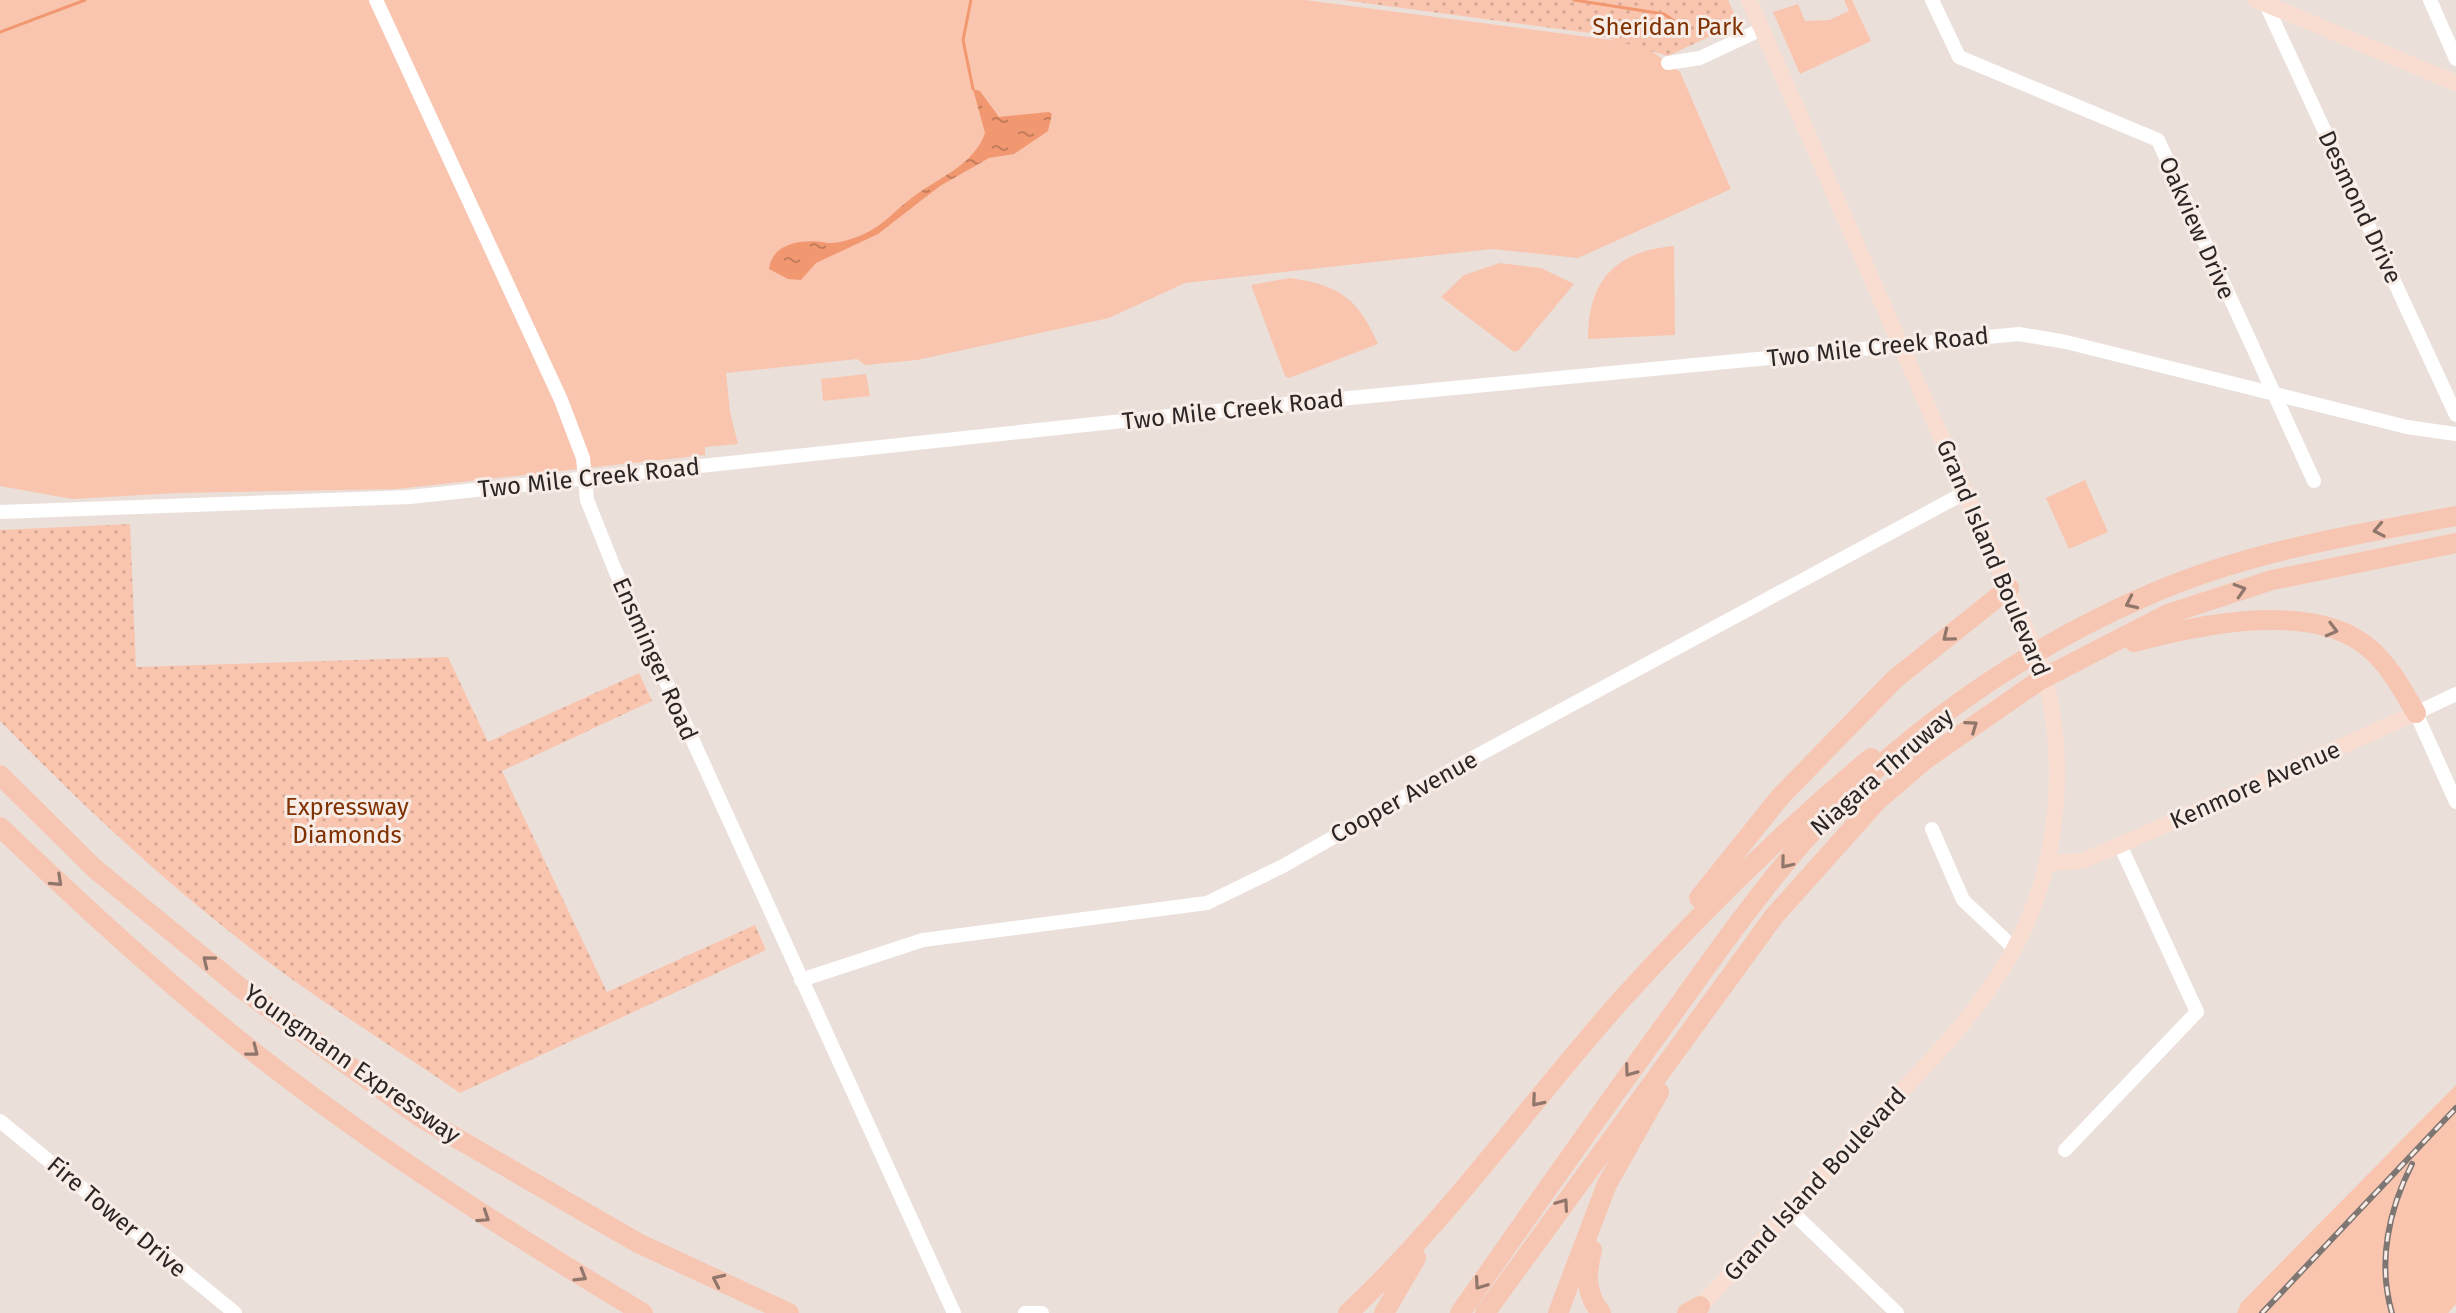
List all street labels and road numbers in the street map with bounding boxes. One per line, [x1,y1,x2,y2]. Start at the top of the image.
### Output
street label: Desmond Drive [2312,126,2408,288]
street label: Oakview Drive [2153,152,2241,304]
street label: Two Mile Creek Road [1766,321,1990,373]
street label: Two Mile Creek Road [1121,384,1345,436]
street label: Grand Island Boulevard [1930,435,2056,681]
street label: Two Mile Creek Road [477,452,701,504]
street label: Ensminger Road [607,573,703,745]
street label: Niagara Thruway [1805,702,1959,842]
street label: Kenmore Avenue [2166,735,2344,835]
street label: Cooper Avenue [1326,745,1482,849]
street label: Youngmann Expressway [238,978,466,1150]
street label: Grand Island Boulevard [1718,1081,1912,1287]
street label: Fire Tower Drive [42,1151,192,1283]

